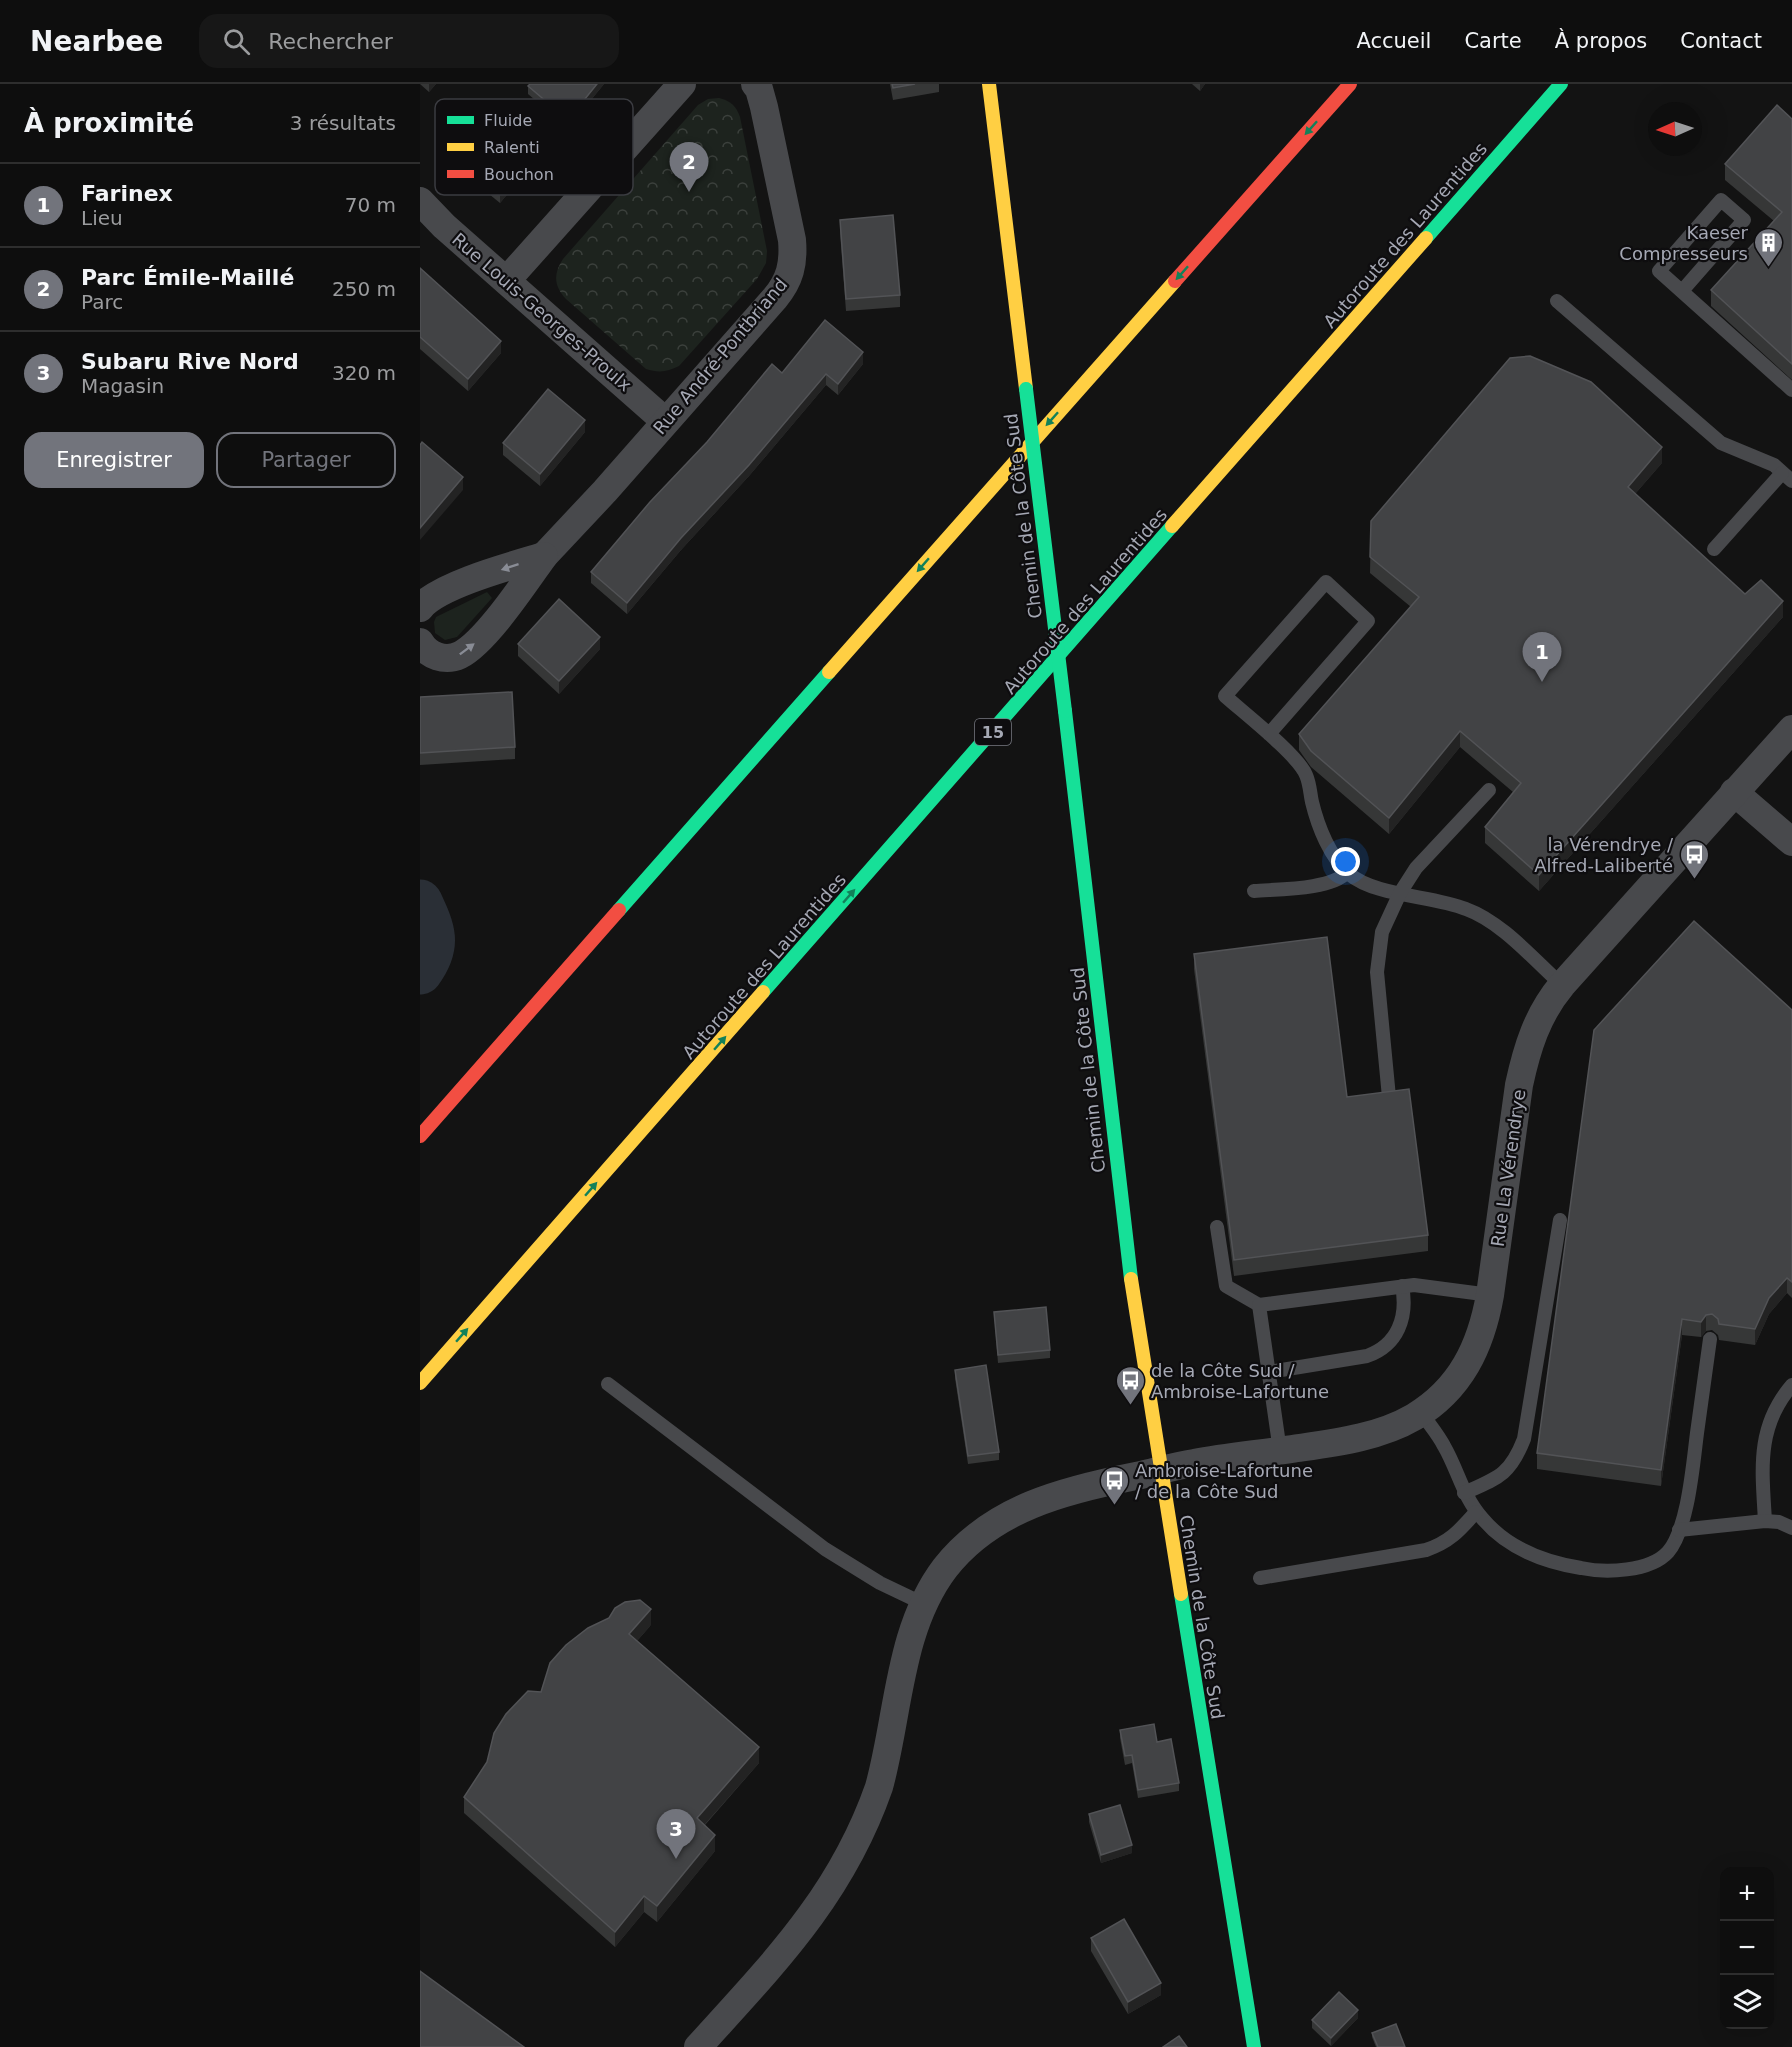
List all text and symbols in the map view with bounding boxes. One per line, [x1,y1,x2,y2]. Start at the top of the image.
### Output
search box [199,14,619,68]
text: Nearbee [30,25,163,58]
icon: search [220,25,253,58]
text: Rechercher [268,29,393,54]
text: Accueil [1356,29,1431,53]
text: Carte [1464,29,1522,53]
text: À propos [1555,29,1647,53]
text: Contact [1680,29,1762,53]
legend [435,99,633,195]
north arrow [1648,102,1702,156]
text: À proximité [24,108,194,138]
text: 3 résultats [290,111,396,135]
text: Fluide [484,111,532,130]
one-way arrow [1305,120,1318,135]
text: Ralenti [484,138,540,157]
street label: Autoroute des Laurentides [1319,138,1491,332]
pin: 2 [670,142,708,192]
text: Bouchon [484,165,554,184]
text: Farinex [81,181,173,206]
text: 1 [37,193,50,217]
text: 70 m [345,193,396,217]
text: Lieu [81,206,123,230]
place label: Kaeser Compresseurs [1619,222,1749,264]
building icon: Kaeser Compresseurs [1753,226,1785,268]
street label: Rue Louis-Georges-Proulx [448,228,636,396]
text: Parc Émile-Maillé [81,265,294,290]
one-way arrow [1175,266,1189,281]
street label: Rue André-Pontbriand [649,274,791,438]
text: 2 [37,277,50,301]
text: 250 m [332,277,396,301]
text: Parc [81,290,123,314]
text: Subaru Rive Nord [81,349,299,374]
text: 3 [37,361,50,385]
text: 320 m [332,361,396,385]
text: Magasin [81,374,164,398]
one-way arrow [1046,411,1059,426]
street label: Chemin de la Côte Sud [1000,412,1046,620]
button: Enregistrer [24,432,204,488]
button: Partager [216,432,396,488]
street label: Autoroute des Laurentides [999,504,1171,698]
one-way arrow [917,557,930,572]
one-way arrow [501,562,519,572]
pin: 1 [1522,632,1562,682]
one-way arrow [459,643,475,655]
road number: 15 [975,719,1011,745]
place label: la Vérendrye / Alfred-Laliberté [1534,834,1674,876]
bus stop icon: la Vérendrye / Alfred-Laliberté [1678,838,1710,880]
your location [1331,847,1360,876]
street label: Autoroute des Laurentides [678,869,850,1063]
one-way arrow [842,889,855,904]
street label: Chemin de la Côte Sud [1067,966,1109,1174]
one-way arrow [713,1036,726,1051]
street label: Rue La Vérendrye [1487,1088,1529,1248]
one-way arrow [584,1182,597,1197]
one-way arrow [455,1328,468,1343]
place label: de la Côte Sud / Ambroise-Lafortune [1151,1360,1329,1402]
bus stop icon: de la Côte Sud / Ambroise-Lafortune [1114,1364,1146,1406]
place label: Ambroise-Lafortune / de la Côte Sud [1135,1460,1313,1502]
bus stop icon: Ambroise-Lafortune / de la Côte Sud [1098,1464,1130,1506]
street label: Chemin de la Côte Sud [1175,1513,1229,1721]
pin: 3 [656,1810,696,1859]
map controls [1720,1867,1774,2029]
button: + [1720,1867,1774,1921]
button: − [1720,1921,1774,1975]
button: layers [1720,1975,1774,2029]

